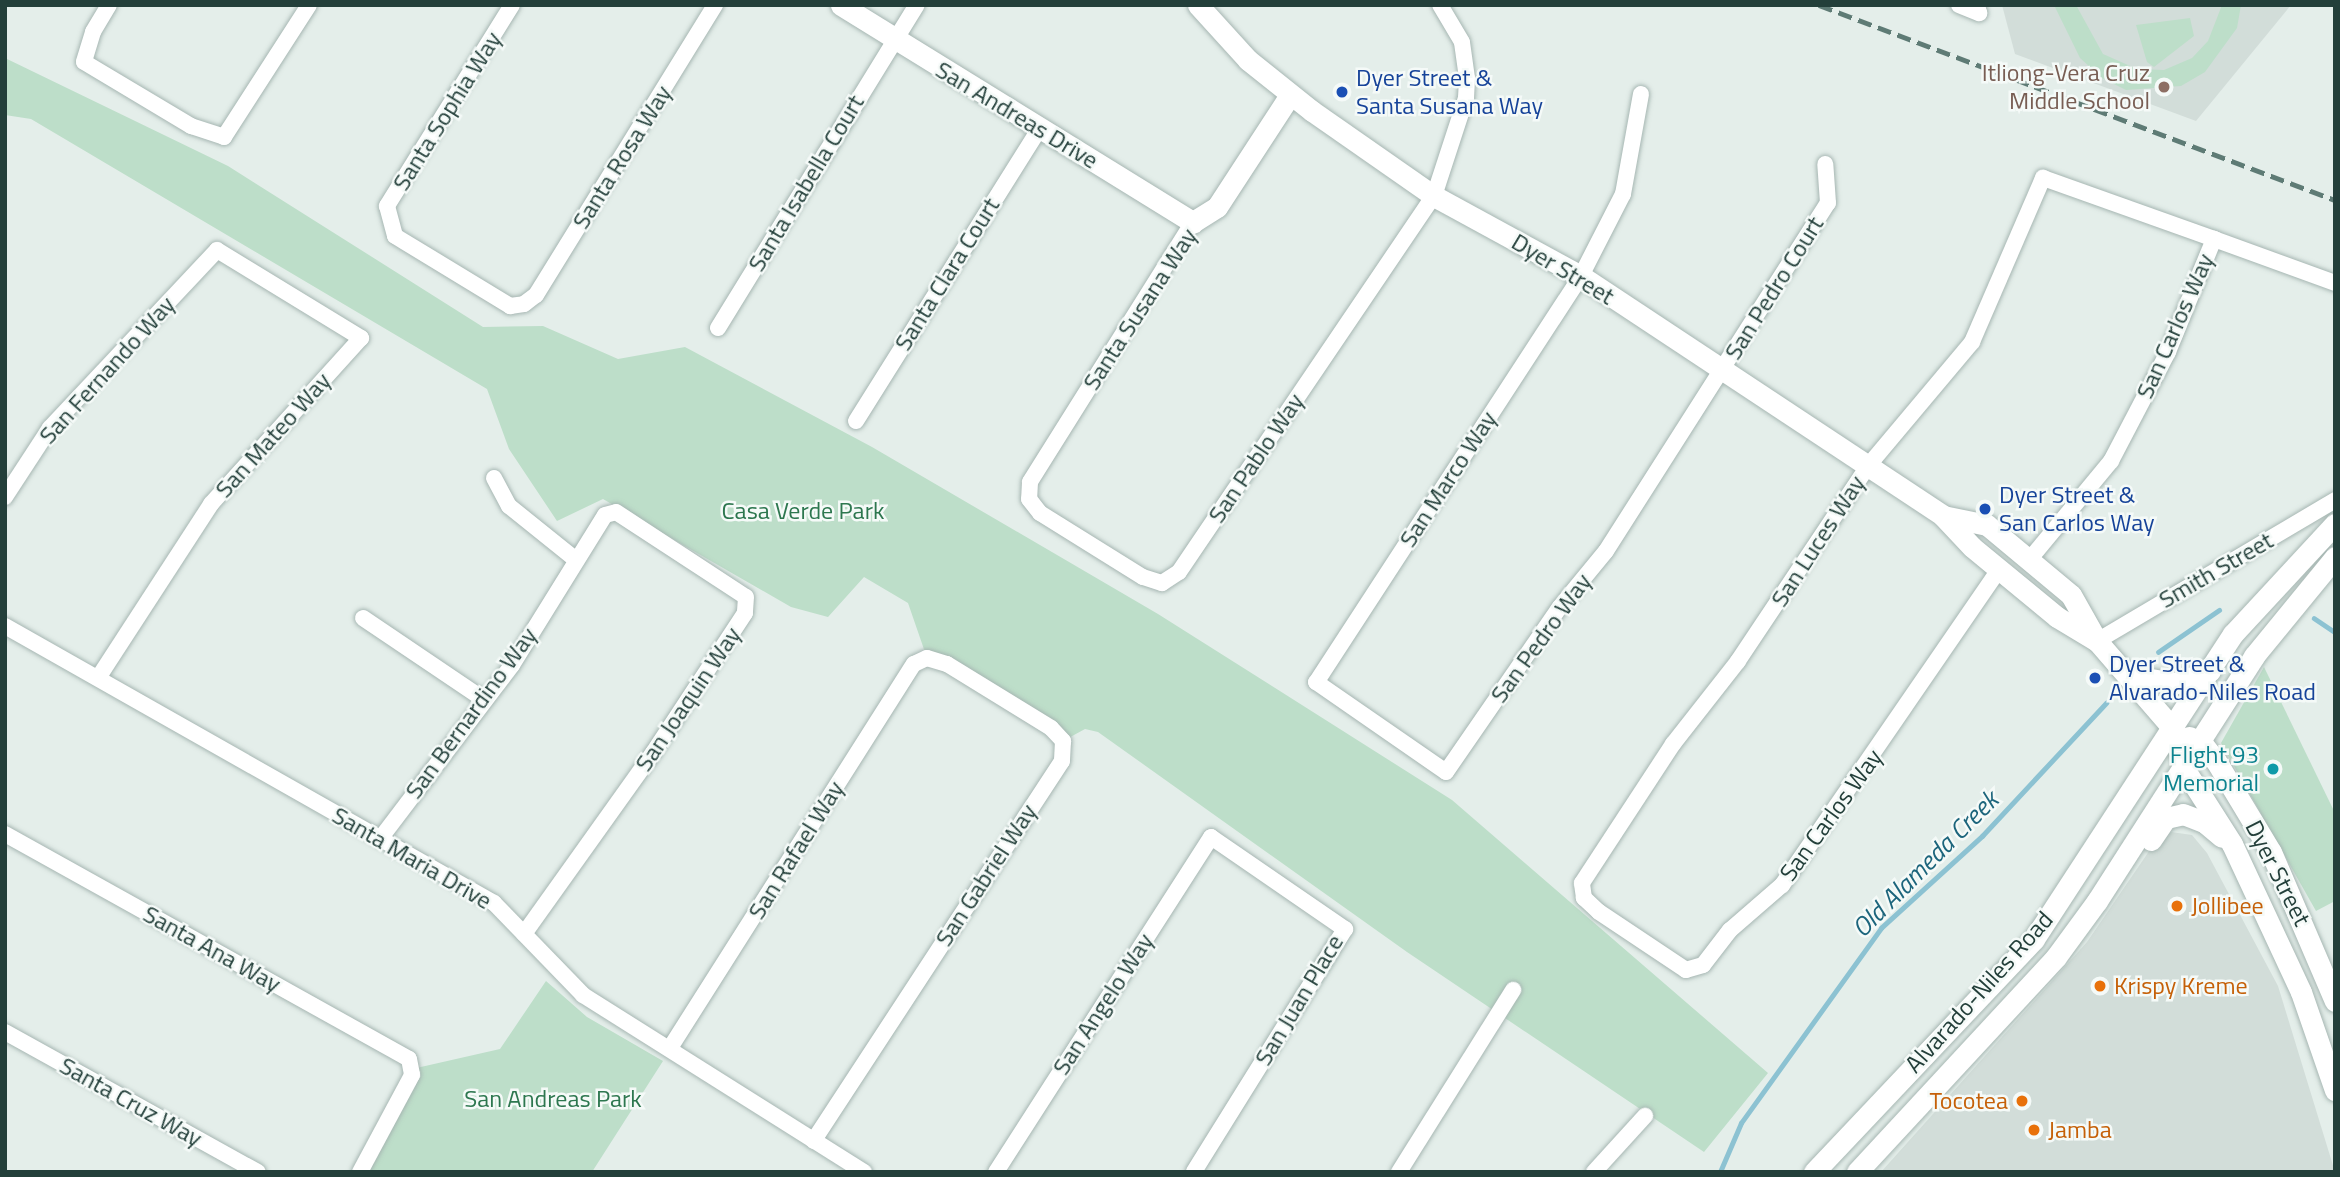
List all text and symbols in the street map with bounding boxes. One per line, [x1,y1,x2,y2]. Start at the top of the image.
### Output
street label: Santa Sophia Way [387,26,507,196]
street label: San Andreas Drive [931,55,1103,175]
place label: Itliong-Vera Cruz Middle School [1982,59,2150,115]
place label: Dyer Street & Santa Susana Way [1356,64,1543,120]
marker: Itliong-Vera Cruz Middle School [2156,79,2172,95]
street label: Santa Rosa Way [566,80,678,234]
marker: Dyer Street & Santa Susana Way [1334,84,1350,100]
street label: Santa Isabella Court [742,90,870,276]
street label: Santa Clara Court [888,192,1006,356]
street label: San Pedro Court [1719,211,1829,365]
street label: Santa Susana Way [1077,223,1203,395]
street label: Dyer Street [1507,227,1619,311]
street label: San Carlos Way [2130,249,2220,403]
street label: San Fernando Way [33,290,181,450]
street label: San Mateo Way [209,367,337,503]
street label: San Pablo Way [1202,388,1310,528]
street label: San Marco Way [1393,406,1503,552]
street label: San Luces Way [1765,470,1871,612]
place label: Dyer Street & San Carlos Way [1999,481,2155,537]
park label: Casa Verde Park [722,497,884,525]
marker: Dyer Street & San Carlos Way [1977,501,1993,517]
street label: Smith Street [2154,526,2278,614]
street label: San Pedro Way [1485,568,1597,708]
street label: San Joaquin Way [629,621,747,777]
street label: San Bernardino Way [399,622,543,804]
place label: Dyer Street & Alvarado-Niles Road [2109,650,2316,706]
marker: Dyer Street & Alvarado-Niles Road [2087,670,2103,686]
place label: Flight 93 Memorial [2163,741,2259,797]
street label: San Carlos Way [1774,744,1888,886]
marker: Flight 93 Memorial [2265,761,2281,777]
street label: San Rafael Way [742,776,850,924]
water label: Old Alameda Creek [1845,784,2005,944]
street label: San Gabriel Way [929,799,1043,951]
street label: Santa Maria Drive [327,801,497,915]
street label: Dyer Street [2239,815,2317,931]
place label: Jollibee [2191,892,2264,920]
marker: Jollibee [2169,898,2185,914]
street label: Santa Ana Way [138,899,286,999]
street label: Alvarado-Niles Road [1899,905,2059,1079]
street label: San Angelo Way [1047,928,1159,1080]
street label: San Juan Place [1249,929,1349,1071]
place label: Krispy Kreme [2114,972,2248,1000]
marker: Krispy Kreme [2092,978,2108,994]
street label: Santa Cruz Way [55,1051,207,1153]
park label: San Andreas Park [464,1085,642,1113]
place label: Tocotea [1929,1087,2008,1115]
marker: Tocotea [2014,1093,2030,1109]
place label: Jamba [2048,1116,2112,1144]
marker: Jamba [2026,1122,2042,1138]

